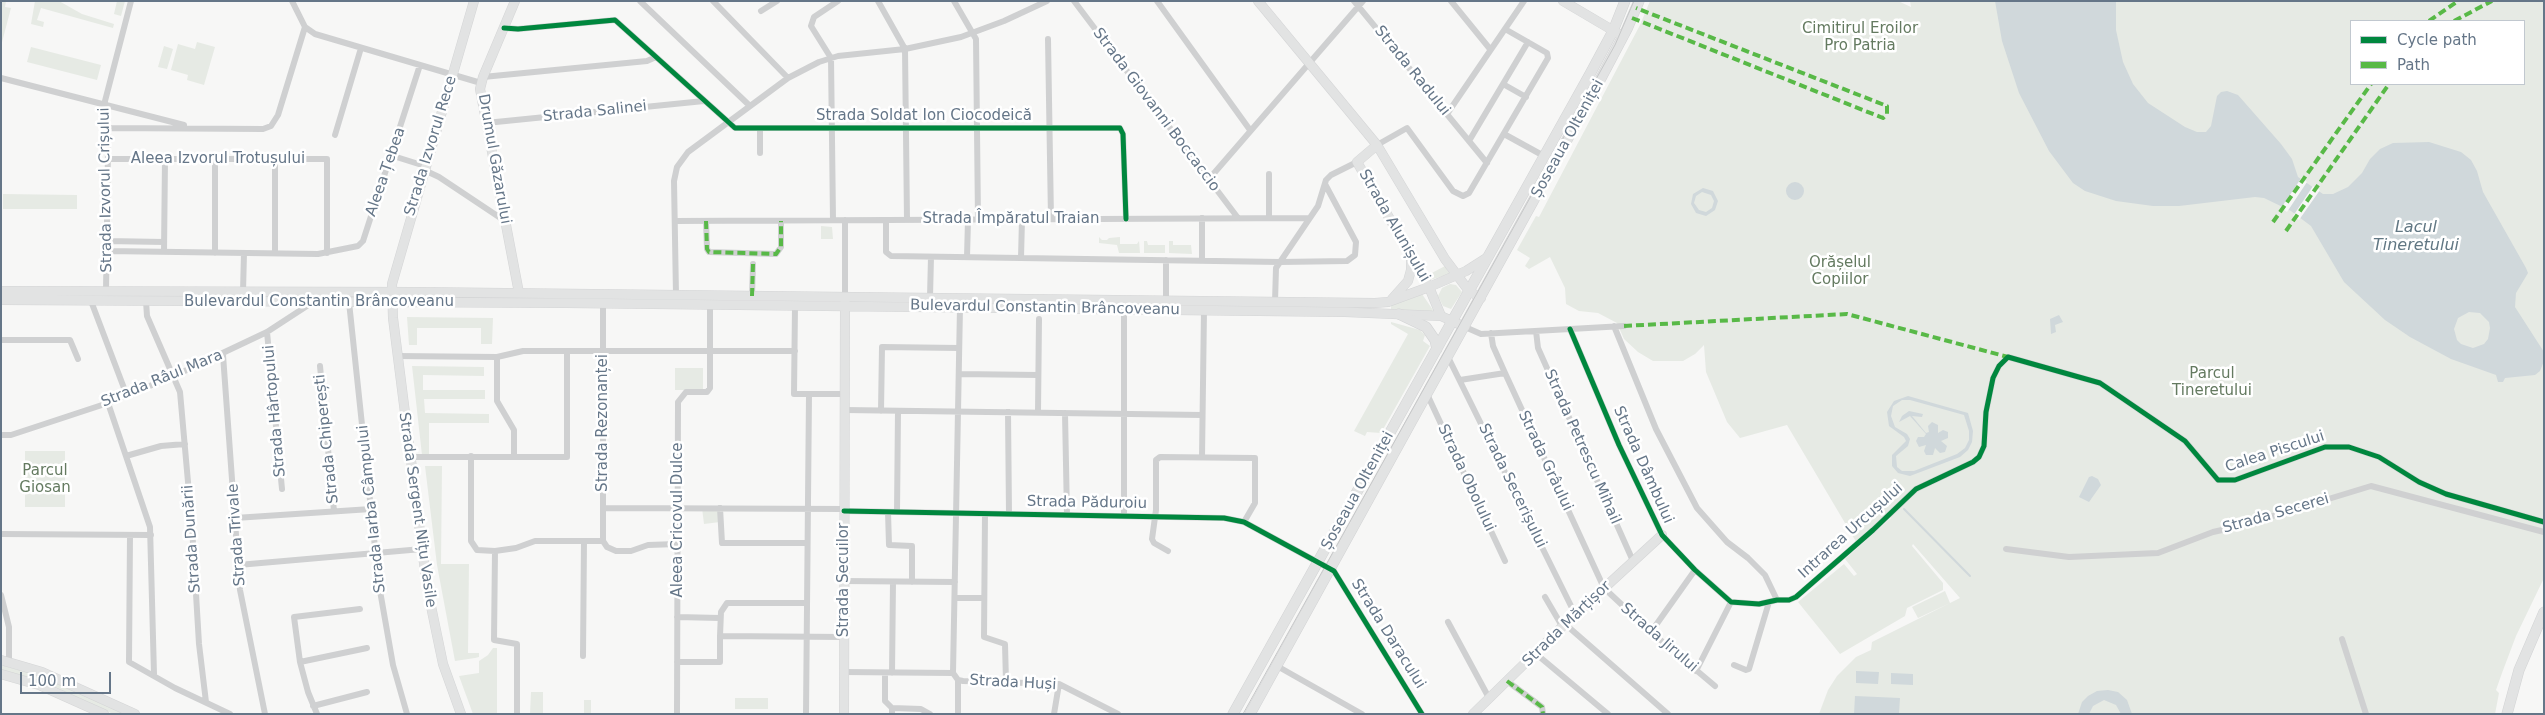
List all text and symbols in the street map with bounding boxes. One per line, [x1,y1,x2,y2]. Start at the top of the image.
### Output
park label: Cimitirul Eroilor Pro Patria [1802,20,1918,55]
legend [2350,20,2525,85]
street label: Strada Radului [1370,22,1454,120]
street label: Strada Giovanni Boccaccio [1089,25,1223,195]
text: Cycle path [2397,31,2477,49]
text: Path [2397,56,2430,74]
street label: Strada Izvorul Rece [401,74,461,218]
street label: Șoseaua Olteniței [1528,77,1608,201]
street label: Drumul Găzarului [474,93,514,225]
street label: Strada Salinei [542,98,648,126]
street label: Strada Izvorul Crișului [96,107,116,273]
street label: Strada Soldat Ion Ciocodeică [816,107,1032,125]
street label: Aleea Țebea [362,125,410,219]
street label: Aleea Izvorul Trotușului [131,150,305,168]
street label: Strada Alunișului [1354,167,1434,285]
street label: Strada Împăratul Traian [923,210,1099,228]
water label: Lacul Tineretului [2373,218,2459,256]
park label: Orășelul Copiilor [1809,254,1871,289]
street label: Bulevardul Constantin Brâncoveanu [184,293,454,311]
street label: Bulevardul Constantin Brâncoveanu [910,297,1180,319]
street label: Strada Hârtopului [260,344,290,478]
street label: Strada Râul Mara [99,346,225,412]
street label: Strada Rezonanței [594,354,612,492]
park label: Parcul Tineretului [2172,365,2252,400]
street label: Strada Petrescu Mihail [1540,367,1624,527]
street label: Strada Chiperești [311,373,343,505]
street label: Strada Dâmbului [1609,404,1677,526]
street label: Strada Grâului [1514,408,1576,514]
street label: Strada Sergent Nițu Vasile [394,411,440,609]
street label: Strada Secerișului [1474,421,1550,551]
street label: Strada Obolului [1433,422,1499,534]
street label: Strada Iarba Câmpului [354,424,390,594]
street label: Calea Piscului [2223,427,2327,477]
street label: Șoseaua Olteniței [1318,429,1398,553]
street label: Aleea Cricovul Dulce [669,442,687,598]
park label: Parcul Giosan [19,462,71,497]
street label: Intrarea Urcușului [1795,480,1907,582]
street label: Strada Trivale [224,483,250,587]
street label: Strada Dunării [179,484,205,594]
street label: Strada Secerei [2221,490,2331,538]
street label: Strada Păduroiu [1027,493,1147,513]
street label: Strada Secuilor [835,523,853,637]
street label: Strada Daracului [1347,576,1429,692]
street label: Strada Mărțișor [1519,577,1615,671]
street label: Strada Jirului [1617,600,1701,676]
scale bar [22,662,114,694]
text: 100 m [28,672,76,690]
street label: Strada Huși [969,672,1057,694]

